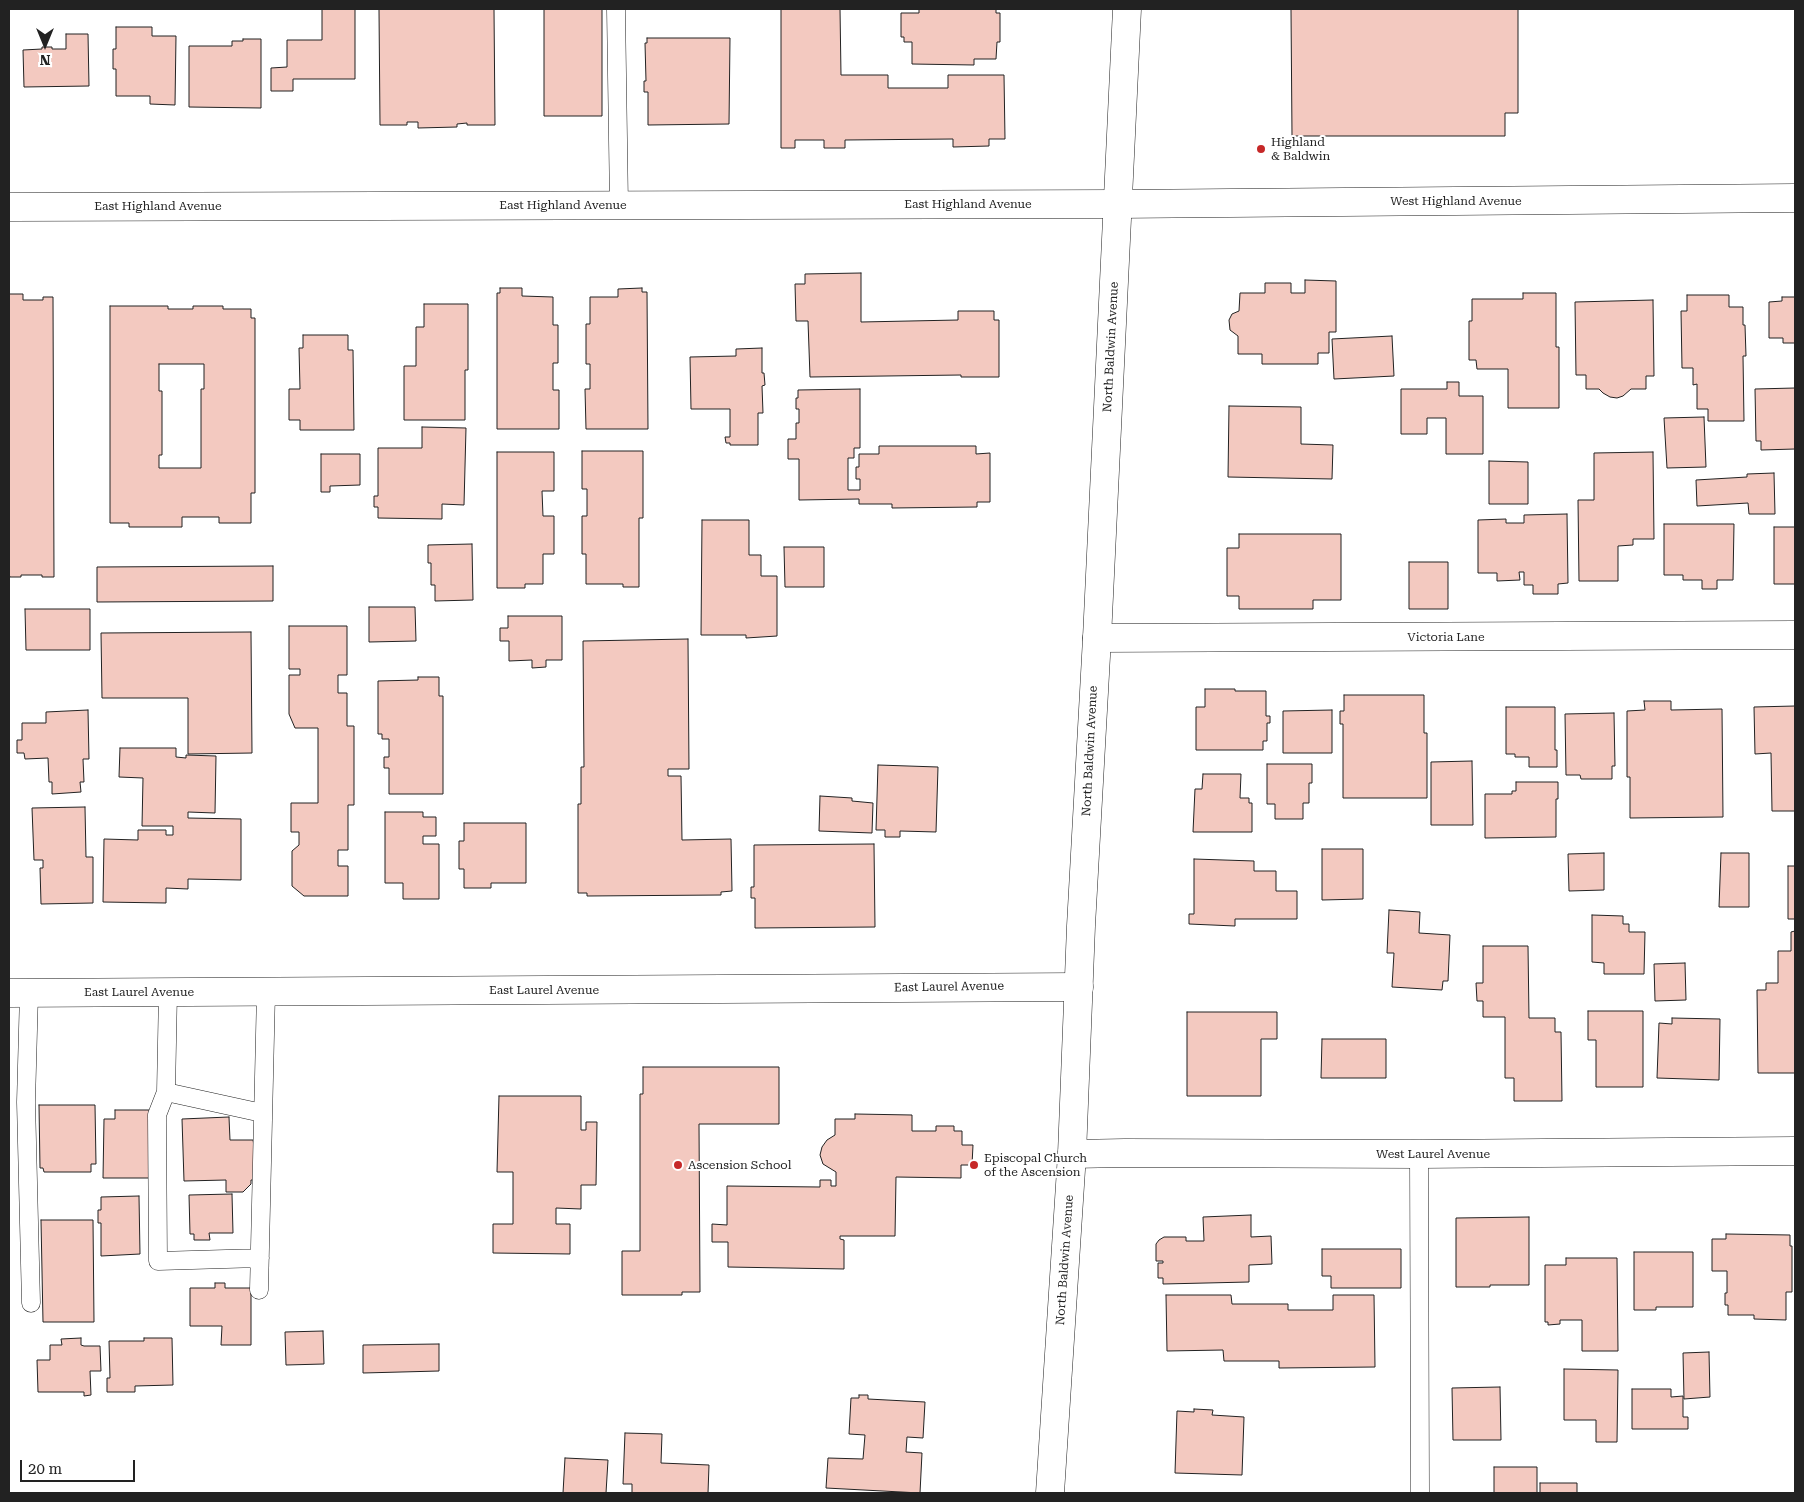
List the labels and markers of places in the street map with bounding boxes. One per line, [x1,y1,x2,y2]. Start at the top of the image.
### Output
place label: Highland & Baldwin [1271,135,1330,163]
marker: Highland & Baldwin [1255,143,1267,155]
place label: Episcopal Church of the Ascension [984,1151,1087,1179]
place label: Ascension School [688,1158,791,1172]
marker: Ascension School [672,1159,684,1171]
marker: Episcopal Church of the Ascension [968,1159,980,1171]

